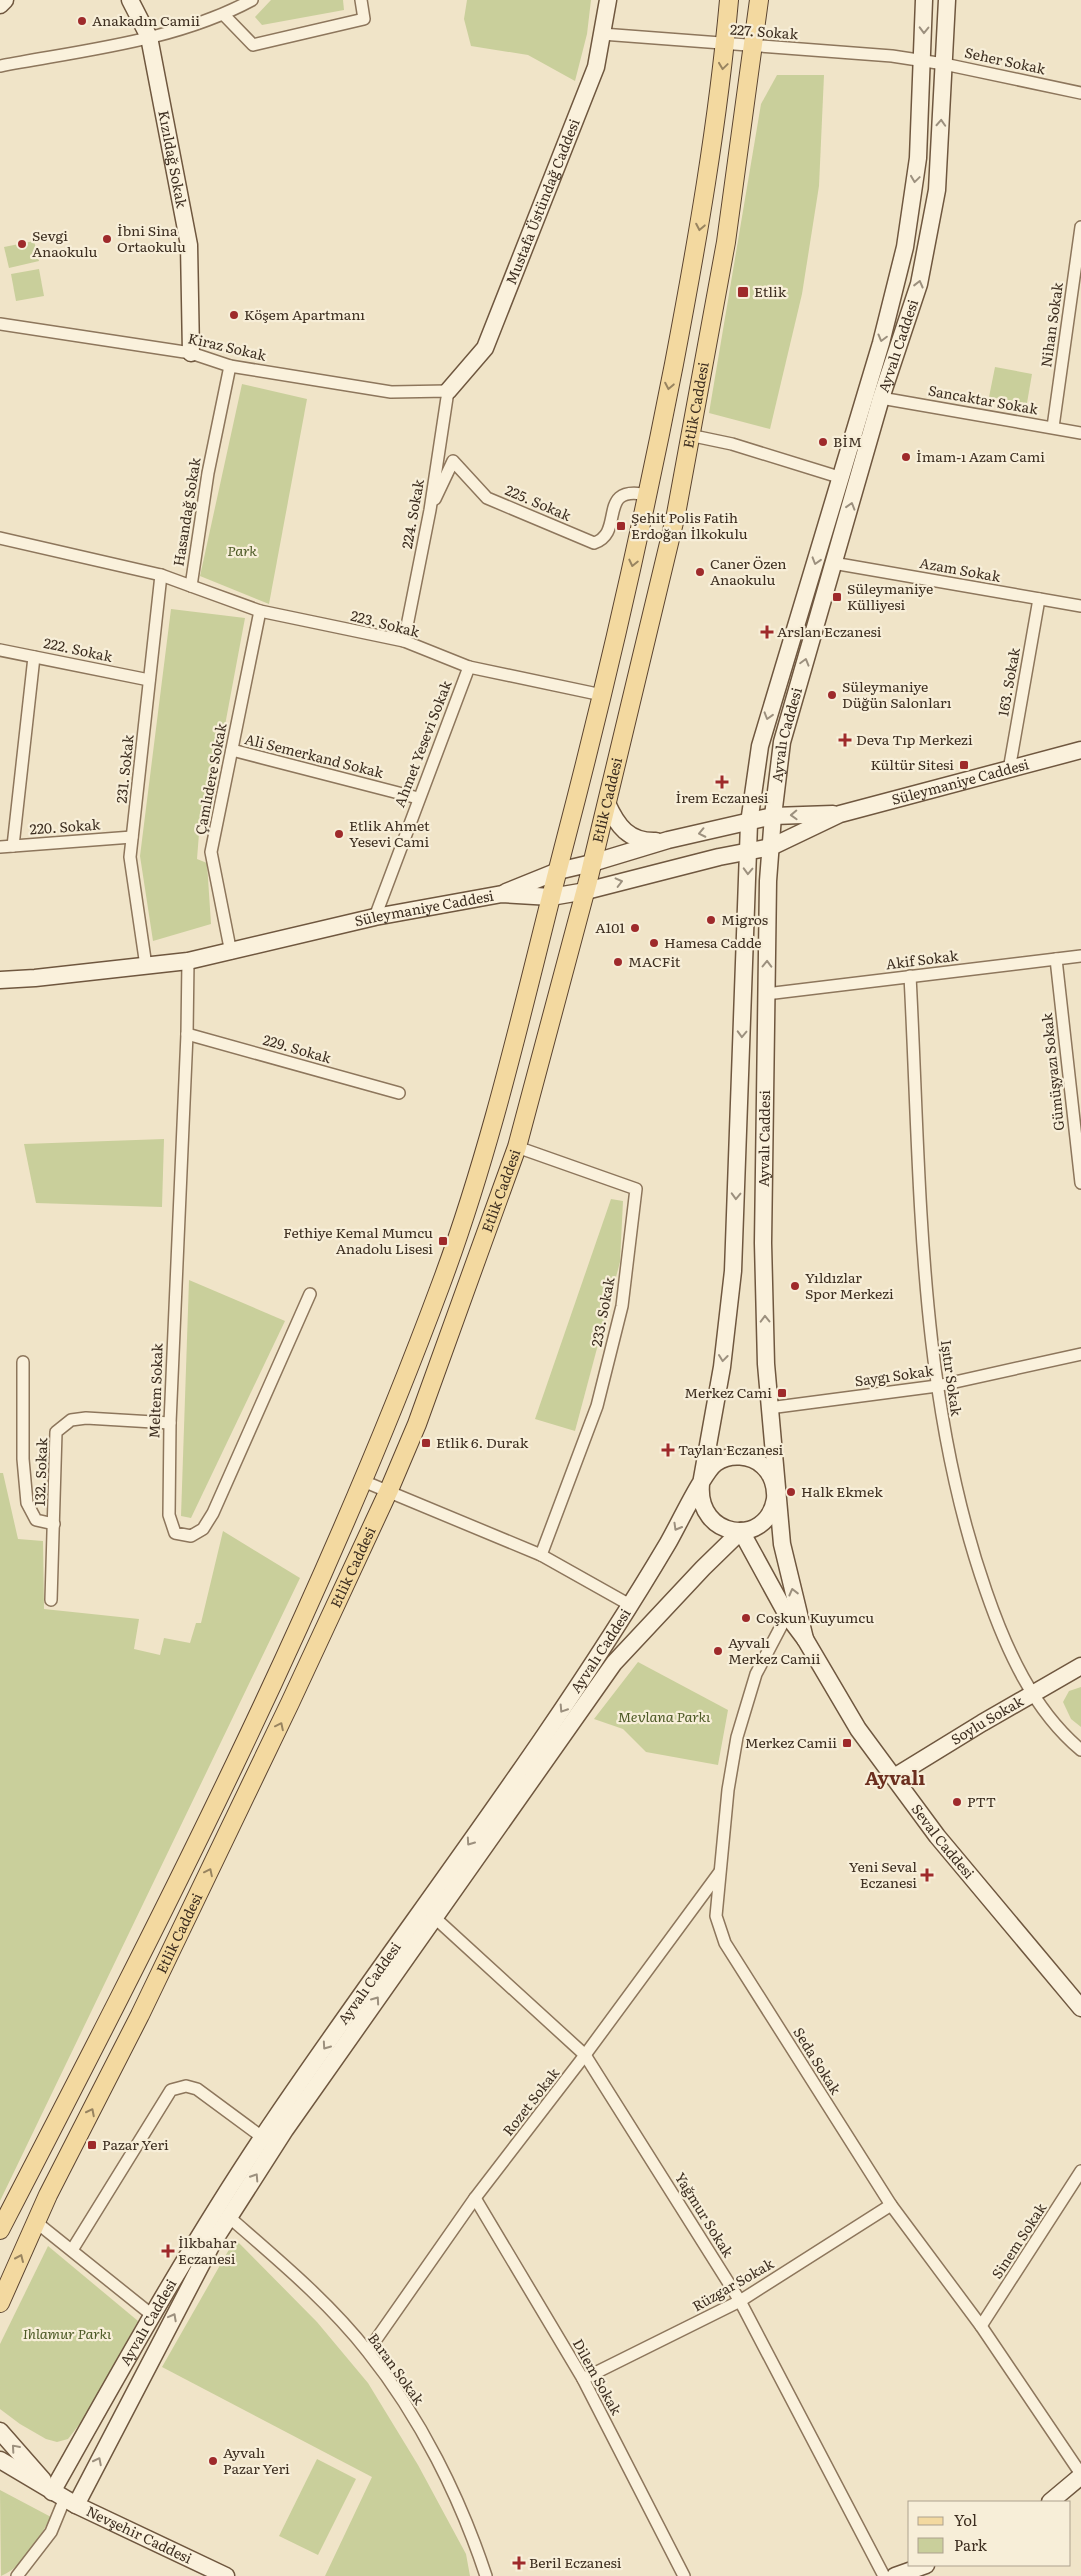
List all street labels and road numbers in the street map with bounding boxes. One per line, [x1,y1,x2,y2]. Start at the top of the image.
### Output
street label: 227. Sokak [729,19,799,43]
street label: Seher Sokak [963,42,1048,78]
street label: Kızıldağ Sokak [154,108,193,210]
street label: Mustafa Üstündağ Caddesi [500,115,584,287]
street label: Nihan Sokak [1035,281,1067,369]
street label: Ayvalı Caddesi [873,296,922,395]
street label: Kiraz Sokak [186,327,269,365]
street label: Etlik Caddesi [677,360,713,450]
street label: Sancaktar Sokak [927,380,1040,419]
street label: Hasandağ Sokak [168,456,205,568]
street label: 224. Sokak [396,477,428,550]
street label: 225. Sokak [502,479,575,525]
street label: Azam Sokak [918,552,1003,586]
street label: 223. Sokak [349,605,422,641]
street label: 222. Sokak [42,632,115,666]
street label: 163. Sokak [992,646,1024,718]
street label: Ahmet Yesevi Sokak [389,677,456,810]
street label: Ayvalı Caddesi [766,685,806,784]
street label: Çamlıdere Sokak [189,721,231,836]
street label: Ali Semerkand Sokak [243,728,386,782]
street label: 231. Sokak [110,733,138,804]
street label: Süleymaniye Caddesi [889,753,1031,809]
street label: Etlik Caddesi [587,755,626,845]
street label: 220. Sokak [29,814,101,838]
street label: Süleymaniye Caddesi [352,885,496,931]
street label: Akif Sokak [885,945,960,973]
street label: Gümüşyazı Sokak [1036,1012,1068,1132]
street label: 229. Sokak [261,1029,334,1067]
street label: Ayvalı Caddesi [753,1090,774,1187]
street label: Etlik Caddesi [476,1146,525,1235]
street label: 233. Sokak [585,1275,619,1348]
street label: Işıtır Sokak [937,1338,967,1418]
street label: Meltem Sokak [143,1342,167,1439]
street label: Saygı Sokak [853,1360,935,1390]
street label: 132. Sokak [29,1437,51,1506]
street label: Etlik Caddesi [325,1523,380,1611]
street label: Ayvalı Caddesi [565,1604,635,1696]
street label: Soylu Sokak [947,1690,1027,1749]
street label: Seval Caddesi [907,1799,980,1883]
street label: Etlik Caddesi [150,1889,206,1976]
street label: Ayvalı Caddesi [332,1937,405,2028]
street label: Seda Sokak [789,2023,847,2098]
street label: Rozet Sokak [497,2063,563,2140]
street label: Yağmur Sokak [671,2168,739,2261]
street label: Sinem Sokak [986,2198,1050,2282]
street label: Rüzgar Sokak [688,2253,777,2315]
street label: Ayvalı Caddesi [114,2275,181,2369]
street label: Baran Sokak [364,2329,430,2409]
street label: Dilem Sokak [569,2335,627,2419]
street label: Nevşehir Caddesi [83,2500,196,2568]

